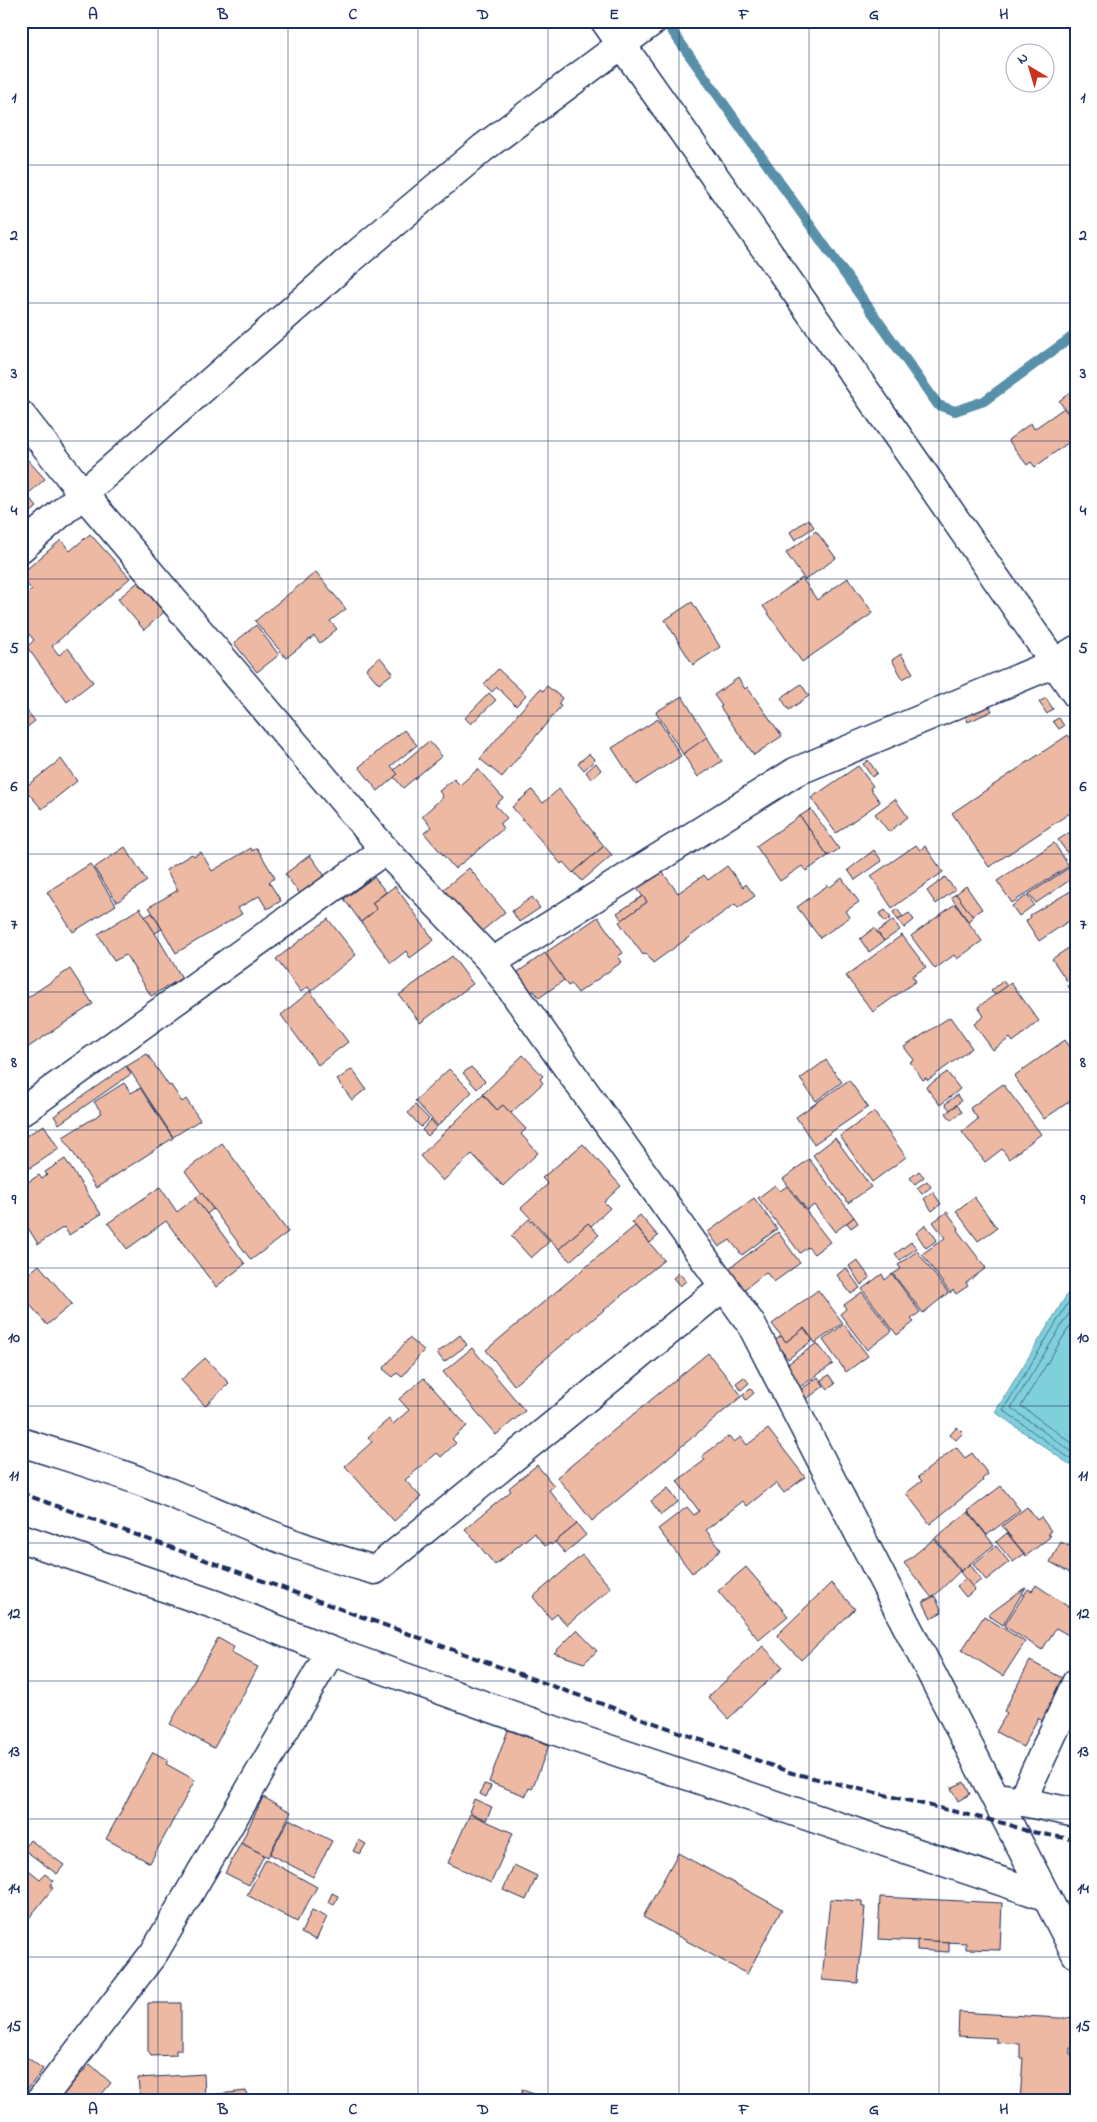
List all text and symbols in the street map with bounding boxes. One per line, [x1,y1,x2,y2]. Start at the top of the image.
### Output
text: A [88,3,98,27]
text: B [217,3,229,27]
text: C [349,3,358,27]
text: D [476,3,489,27]
text: E [609,3,619,27]
text: F [738,3,750,27]
text: G [869,3,879,27]
text: H [999,3,1009,27]
north arrow [1004,42,1054,92]
text: N [1013,48,1033,70]
text: 1 [11,86,17,110]
text: 1 [1080,86,1086,110]
text: 2 [9,224,18,248]
text: 2 [1078,224,1087,248]
text: 3 [10,362,18,386]
text: 3 [1079,362,1087,386]
text: 4 [10,499,18,523]
text: 4 [1079,499,1087,523]
text: 5 [9,637,19,661]
text: 5 [1078,637,1088,661]
text: 6 [9,775,18,799]
text: 6 [1078,775,1087,799]
text: 7 [11,913,18,937]
text: 7 [1080,913,1087,937]
text: 8 [10,1051,17,1075]
text: 8 [1079,1051,1086,1075]
text: 9 [11,1188,17,1212]
text: 9 [1080,1188,1086,1212]
text: 10 [8,1326,20,1350]
text: 10 [1077,1326,1089,1350]
text: 11 [9,1464,20,1488]
text: 11 [1078,1464,1089,1488]
text: 12 [7,1602,21,1626]
text: 12 [1076,1602,1090,1626]
text: 13 [8,1740,20,1764]
text: 13 [1077,1740,1089,1764]
text: 14 [8,1877,20,1901]
text: 14 [1077,1877,1089,1901]
text: 15 [7,2015,22,2039]
text: 15 [1076,2015,1091,2039]
text: A [88,2098,98,2122]
text: B [217,2098,229,2122]
text: C [349,2098,358,2122]
text: D [476,2098,489,2122]
text: E [609,2098,619,2122]
text: F [738,2098,750,2122]
text: G [869,2098,879,2122]
text: H [999,2098,1009,2122]

